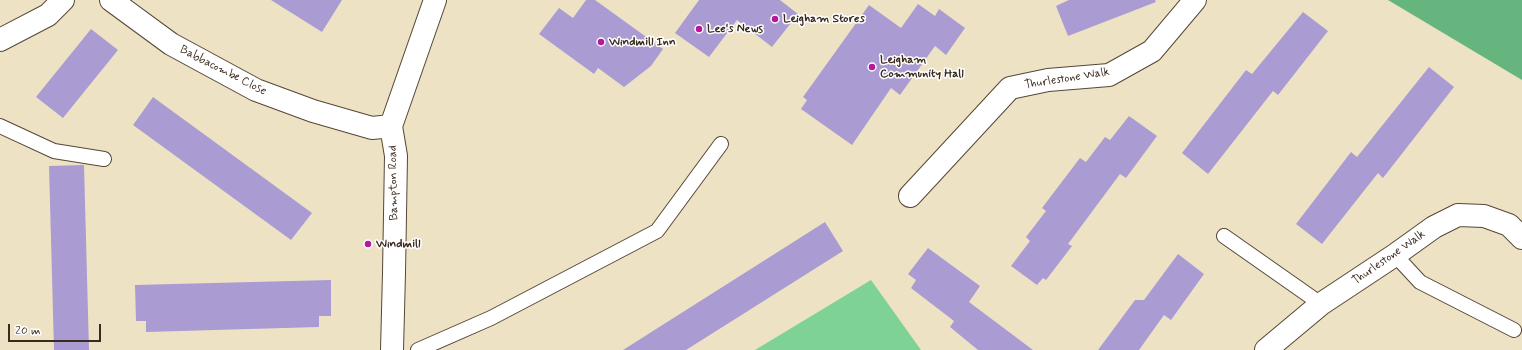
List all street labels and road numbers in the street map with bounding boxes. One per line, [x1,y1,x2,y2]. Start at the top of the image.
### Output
street label: Babbacombe Close [177,43,269,99]
street label: Thurlestone Walk [1023,65,1111,93]
street label: Bampton Road [386,145,402,221]
street label: Thurlestone Walk [1350,227,1428,289]

